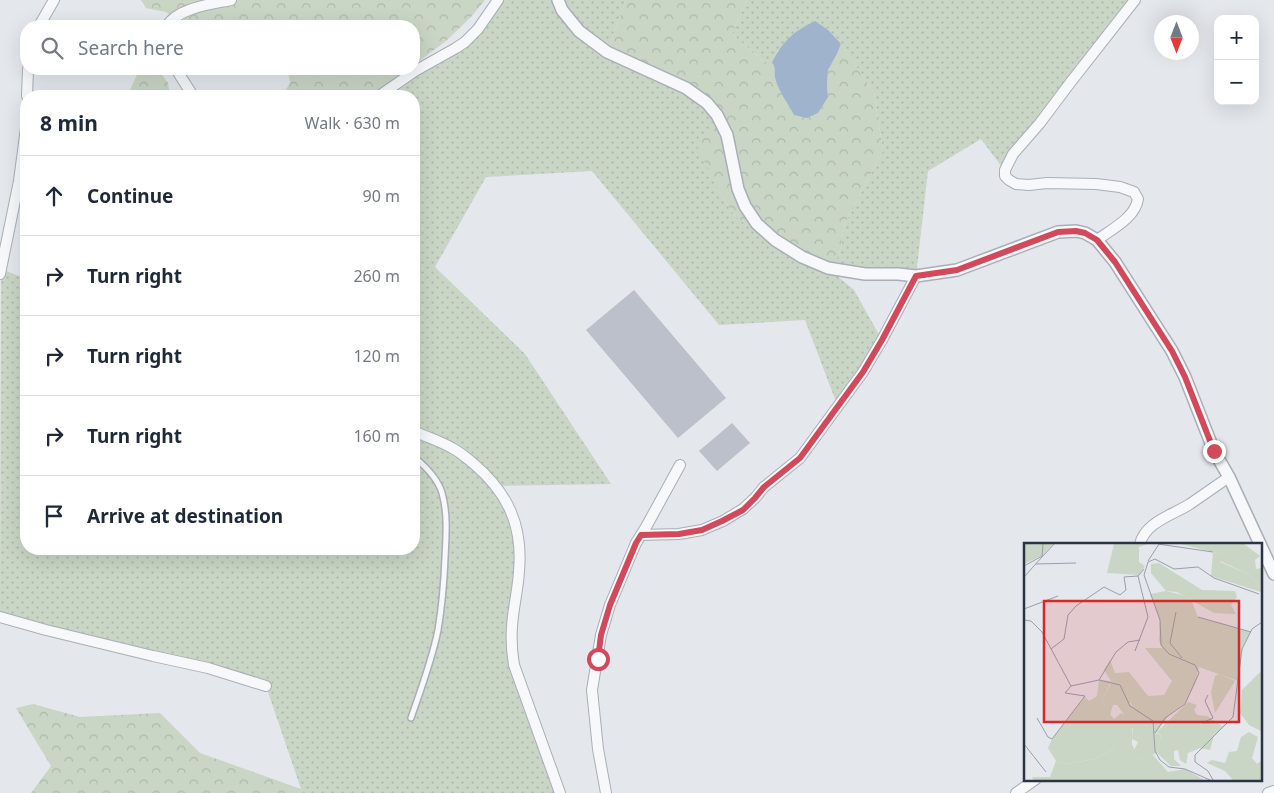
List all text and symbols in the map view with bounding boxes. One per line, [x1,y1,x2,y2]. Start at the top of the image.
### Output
north arrow [1154,15,1199,60]
map controls [1214,15,1259,105]
button: + [1214,15,1259,60]
search box [20,20,420,75]
icon: search [38,34,66,62]
text: Search here [78,35,184,61]
button: − [1214,60,1259,105]
text: 8 min [40,109,98,137]
text: Walk · 630 m [305,112,400,134]
icon: ahead [40,182,68,210]
text: Continue [87,183,173,209]
text: 90 m [363,185,400,207]
icon: right [40,262,68,290]
text: Turn right [87,263,182,289]
text: 260 m [353,265,400,287]
icon: right [40,342,68,370]
text: Turn right [87,343,182,369]
text: 120 m [353,345,400,367]
icon: right [40,422,68,450]
text: Turn right [87,423,182,449]
text: 160 m [353,425,400,447]
route end [1203,440,1226,463]
icon: arrive [40,502,68,530]
text: Arrive at destination [87,503,283,529]
inset map [1024,543,1262,780]
route start [587,648,610,671]

